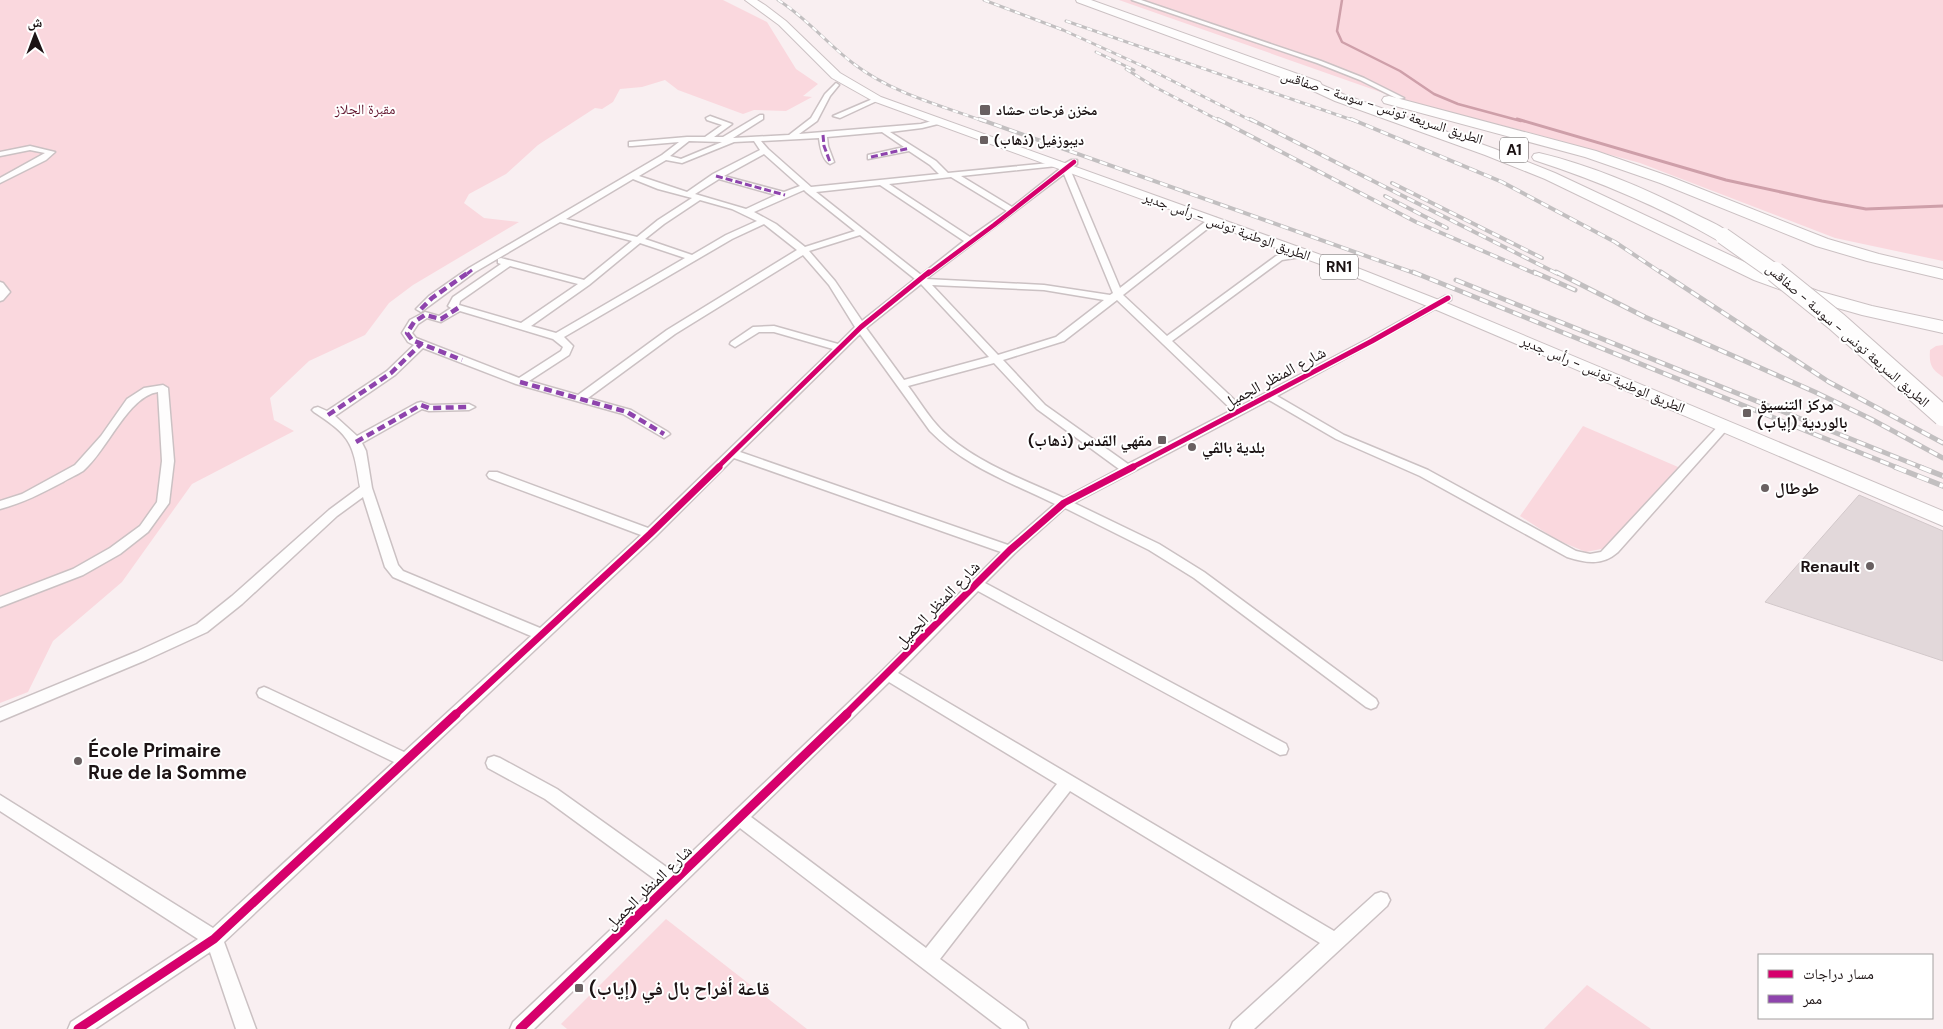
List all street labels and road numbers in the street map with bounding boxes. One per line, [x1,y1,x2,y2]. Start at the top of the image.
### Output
street label: الطريق السريعة تونس - سوسة - صفاقس [1279,66,1485,149]
road number: A1 [1500,138,1528,162]
street label: الطريق الوطنية تونس - رأس جدير [1140,187,1313,266]
road number: RN1 [1320,254,1358,280]
street label: الطريق السريعة تونس - سوسة - صفاقس [1762,259,1934,412]
street label: الطريق الوطنية تونس - رأس جدير [1517,331,1688,418]
street label: شارع المنظر الجميل [1219,341,1329,413]
street label: شارع المنظر الجميل [890,556,984,653]
street label: شارع المنظر الجميل [600,840,697,934]

